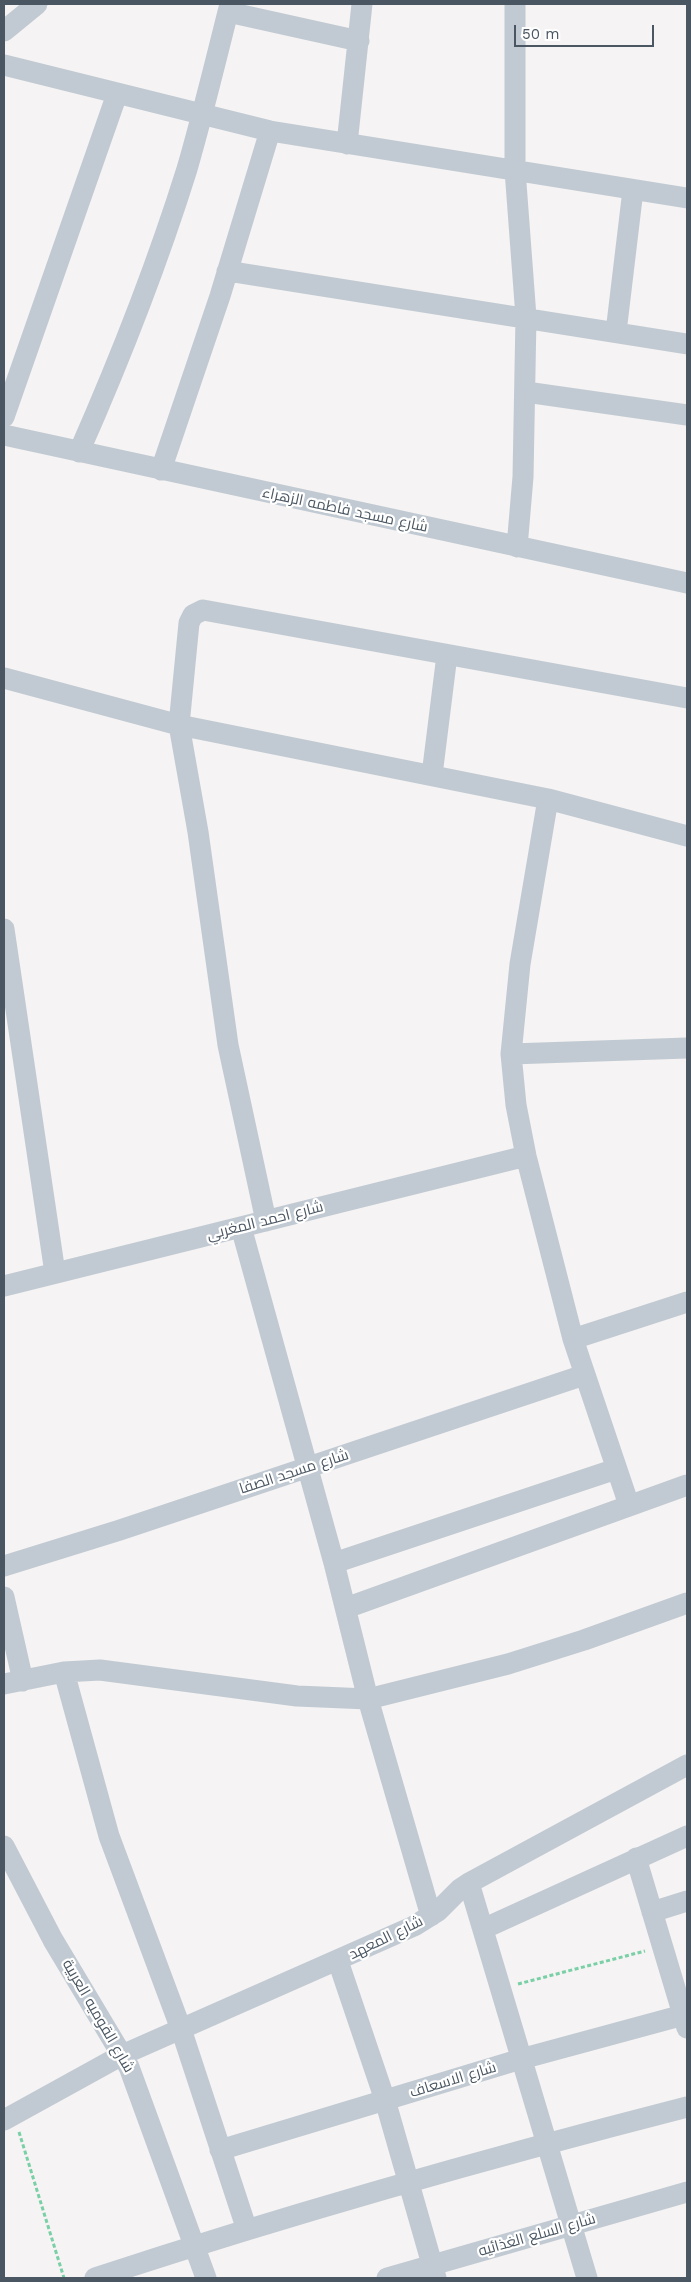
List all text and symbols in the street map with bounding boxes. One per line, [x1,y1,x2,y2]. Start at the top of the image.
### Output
scale bar [516,15,656,47]
text: 50 m [522,25,559,43]
street label: شارع مسجد فاطمه الزهراء [261,484,429,536]
street label: شارع احمد المغربي [205,1198,325,1244]
street label: شارع مسجد الصفا [237,1446,351,1498]
street label: شارع المعهد [346,1912,426,1964]
street label: شارع القوميه العربية [58,1956,138,2076]
street label: شارع الاسعاف [407,2058,499,2102]
street label: شارع السلع الغذائيه [476,2210,598,2260]

